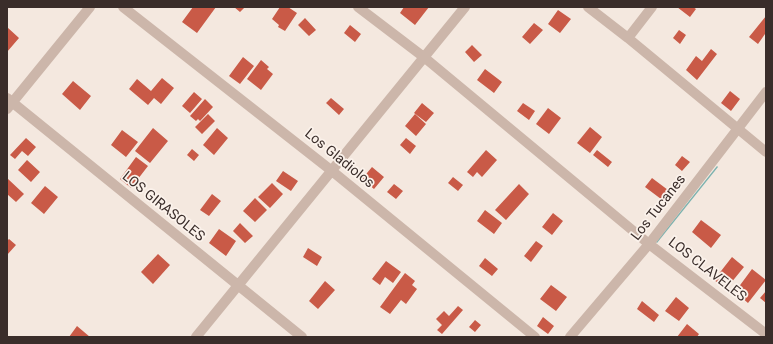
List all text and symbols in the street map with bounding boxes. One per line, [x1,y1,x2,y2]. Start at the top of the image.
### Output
street label: Los Gladiolos [301,126,377,192]
street label: LOS GIRASOLES [118,169,208,245]
street label: Los Tucanes [628,172,690,244]
street label: LOS CLAVELES [665,234,749,306]

